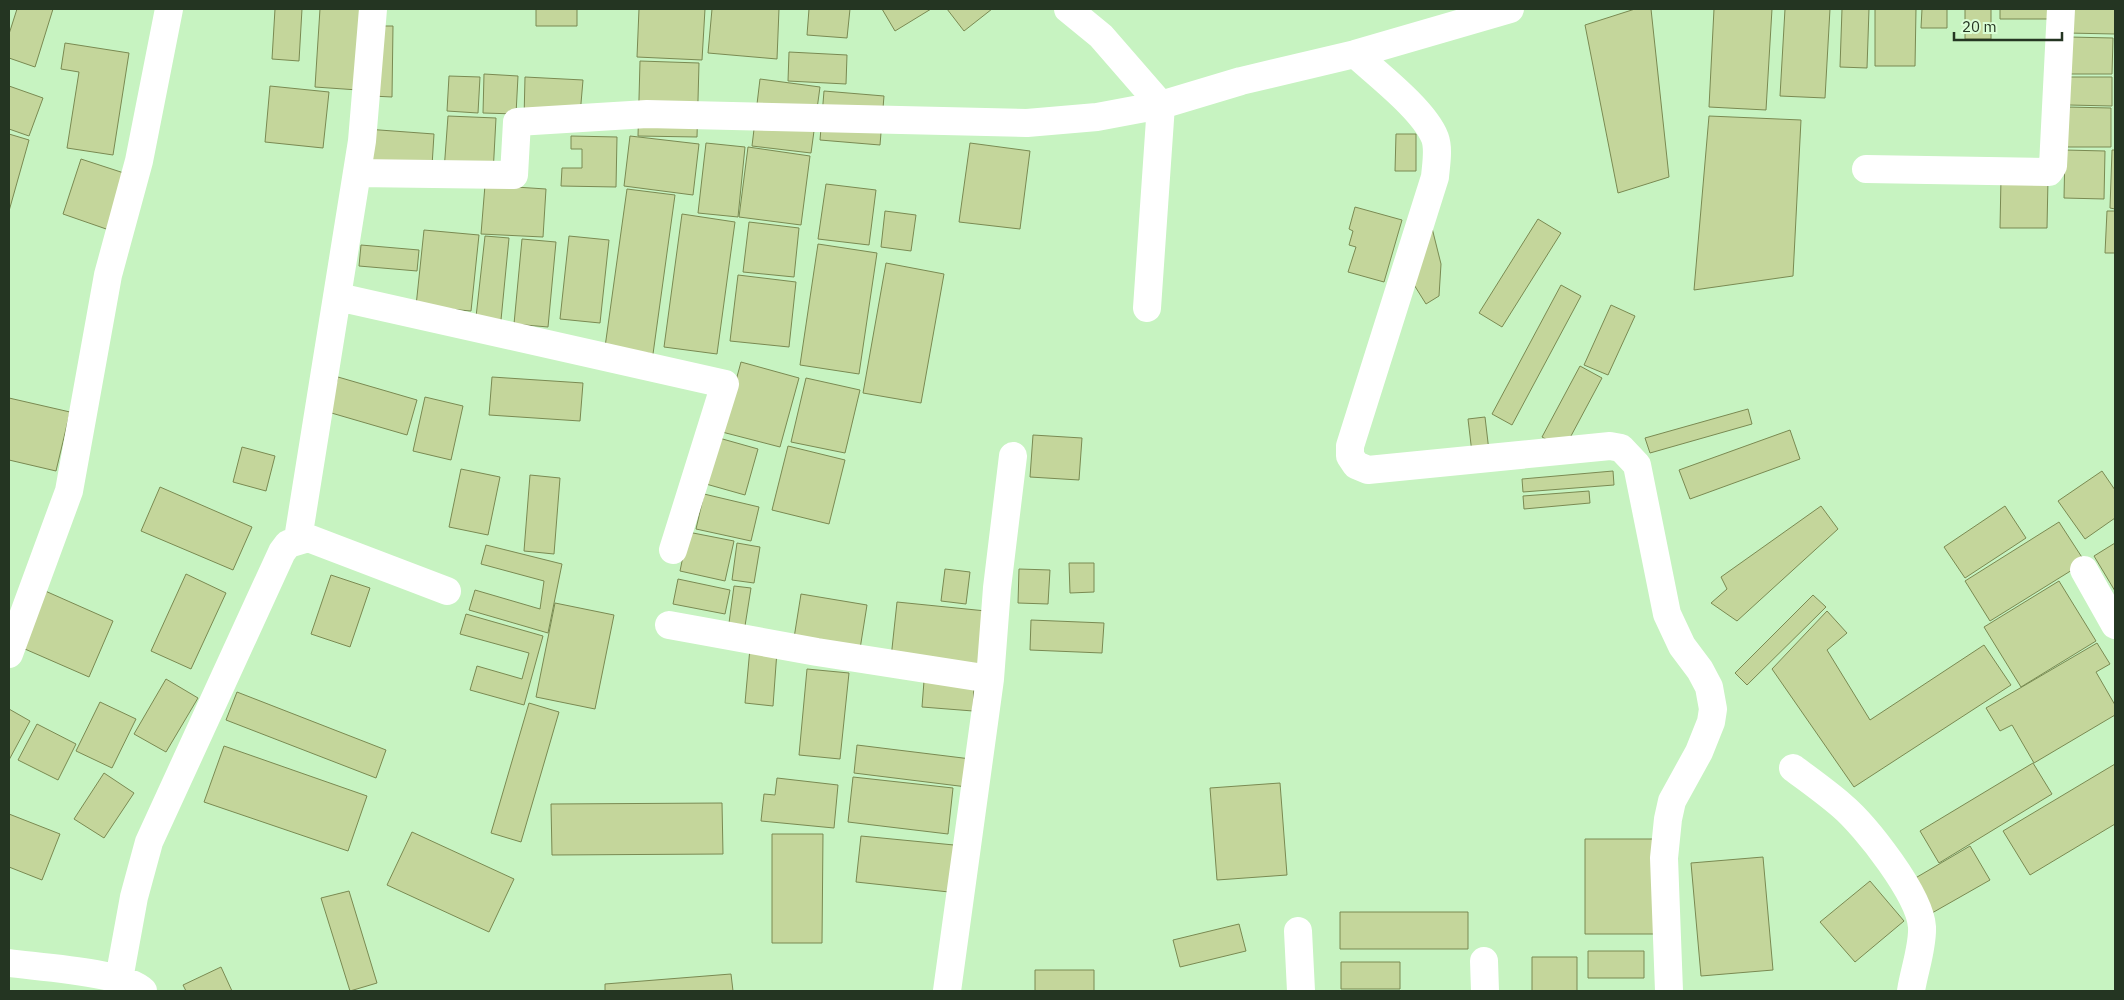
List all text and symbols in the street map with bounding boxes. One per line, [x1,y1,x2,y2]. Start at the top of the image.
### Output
scale bar [1954,10,2062,42]
text: 20 m [1962,17,1997,36]

